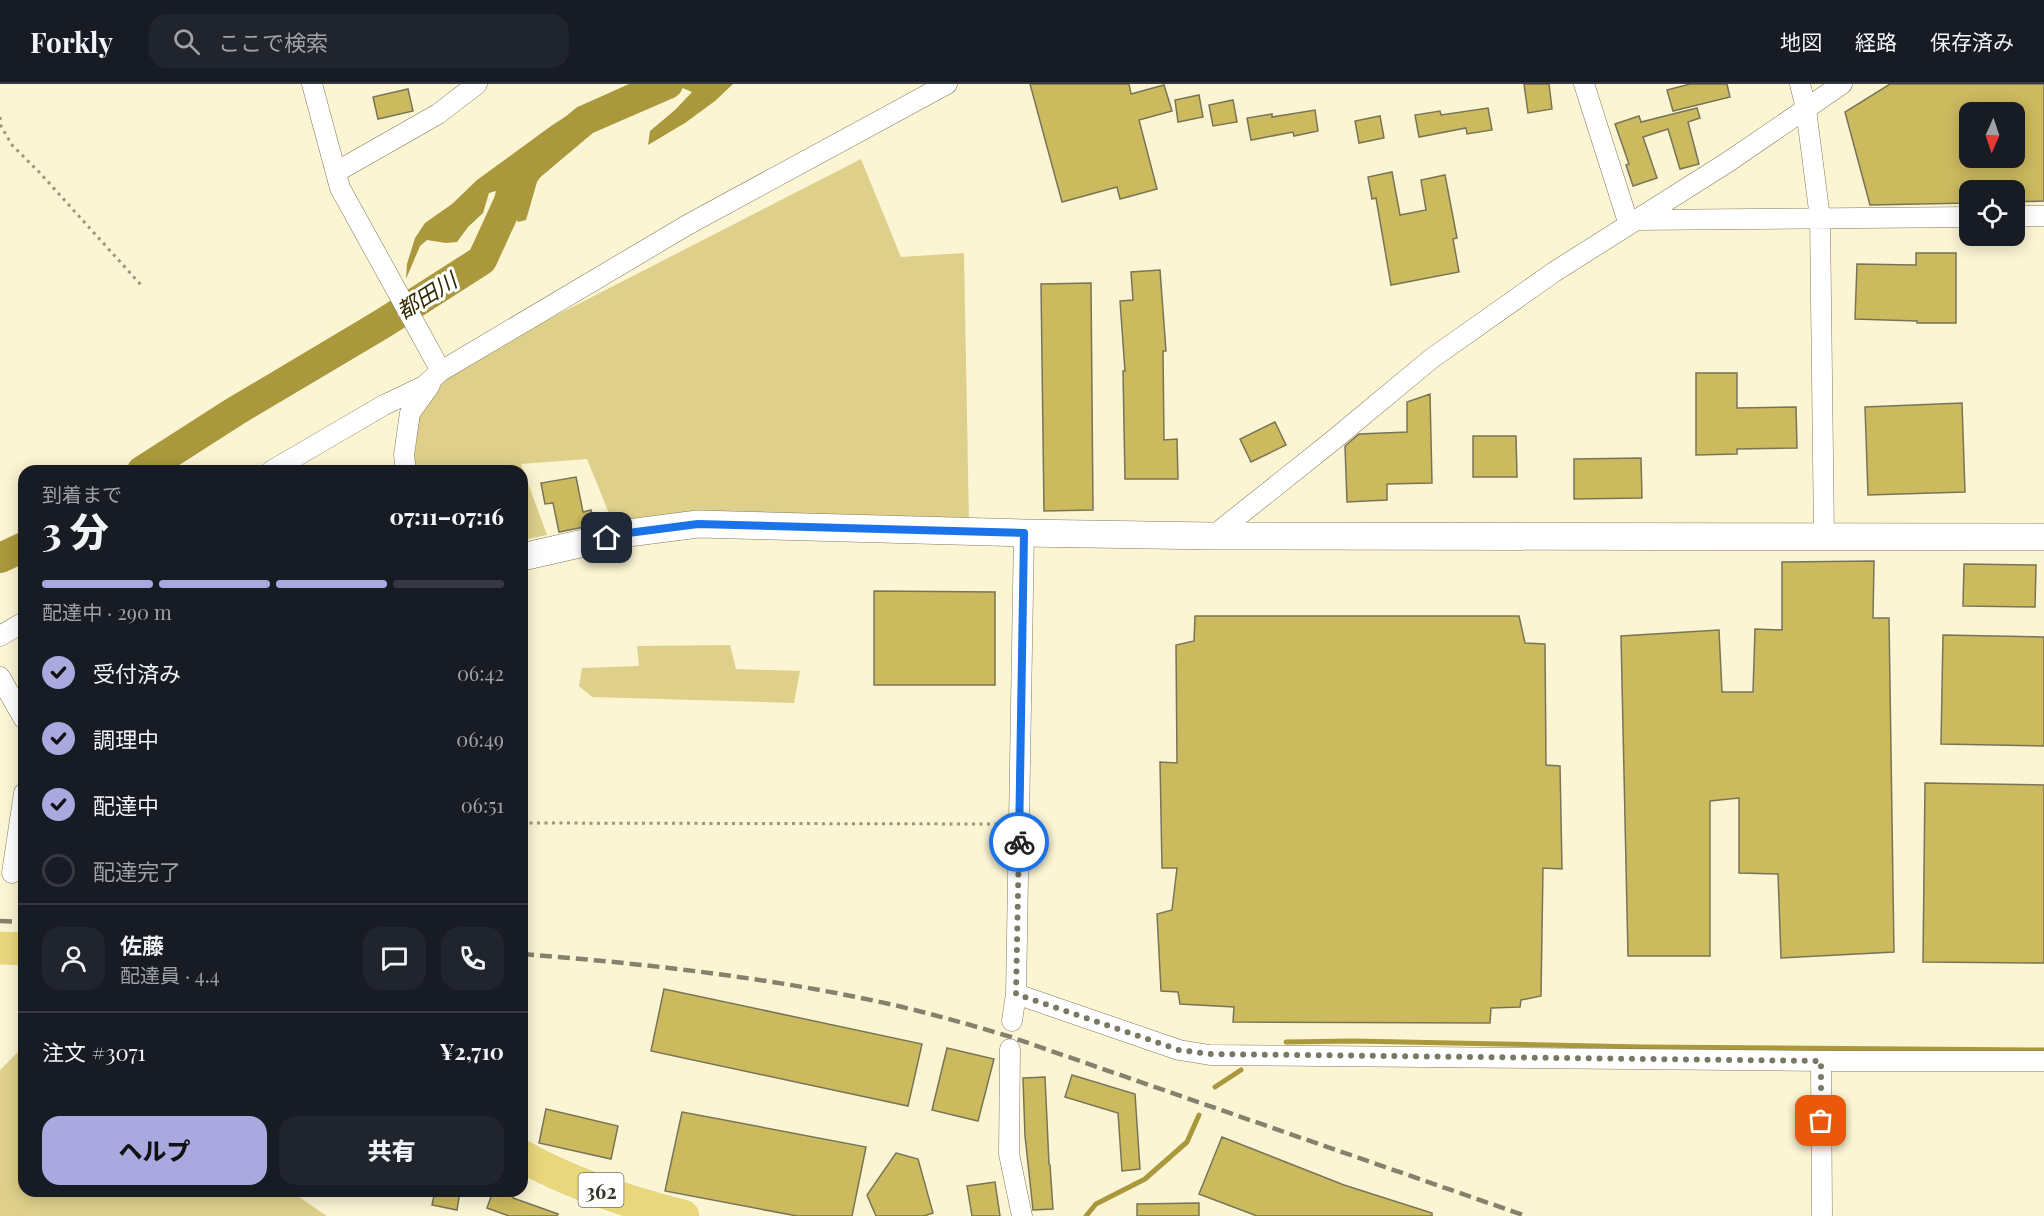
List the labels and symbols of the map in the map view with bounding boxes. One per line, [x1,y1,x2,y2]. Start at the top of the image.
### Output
north arrow [1959,102,2025,168]
water label: 都田川 [390,264,464,325]
pin [581,512,632,563]
courier [989,812,1049,872]
pin [1795,1095,1846,1146]
road number: 362 [578,1173,624,1207]

